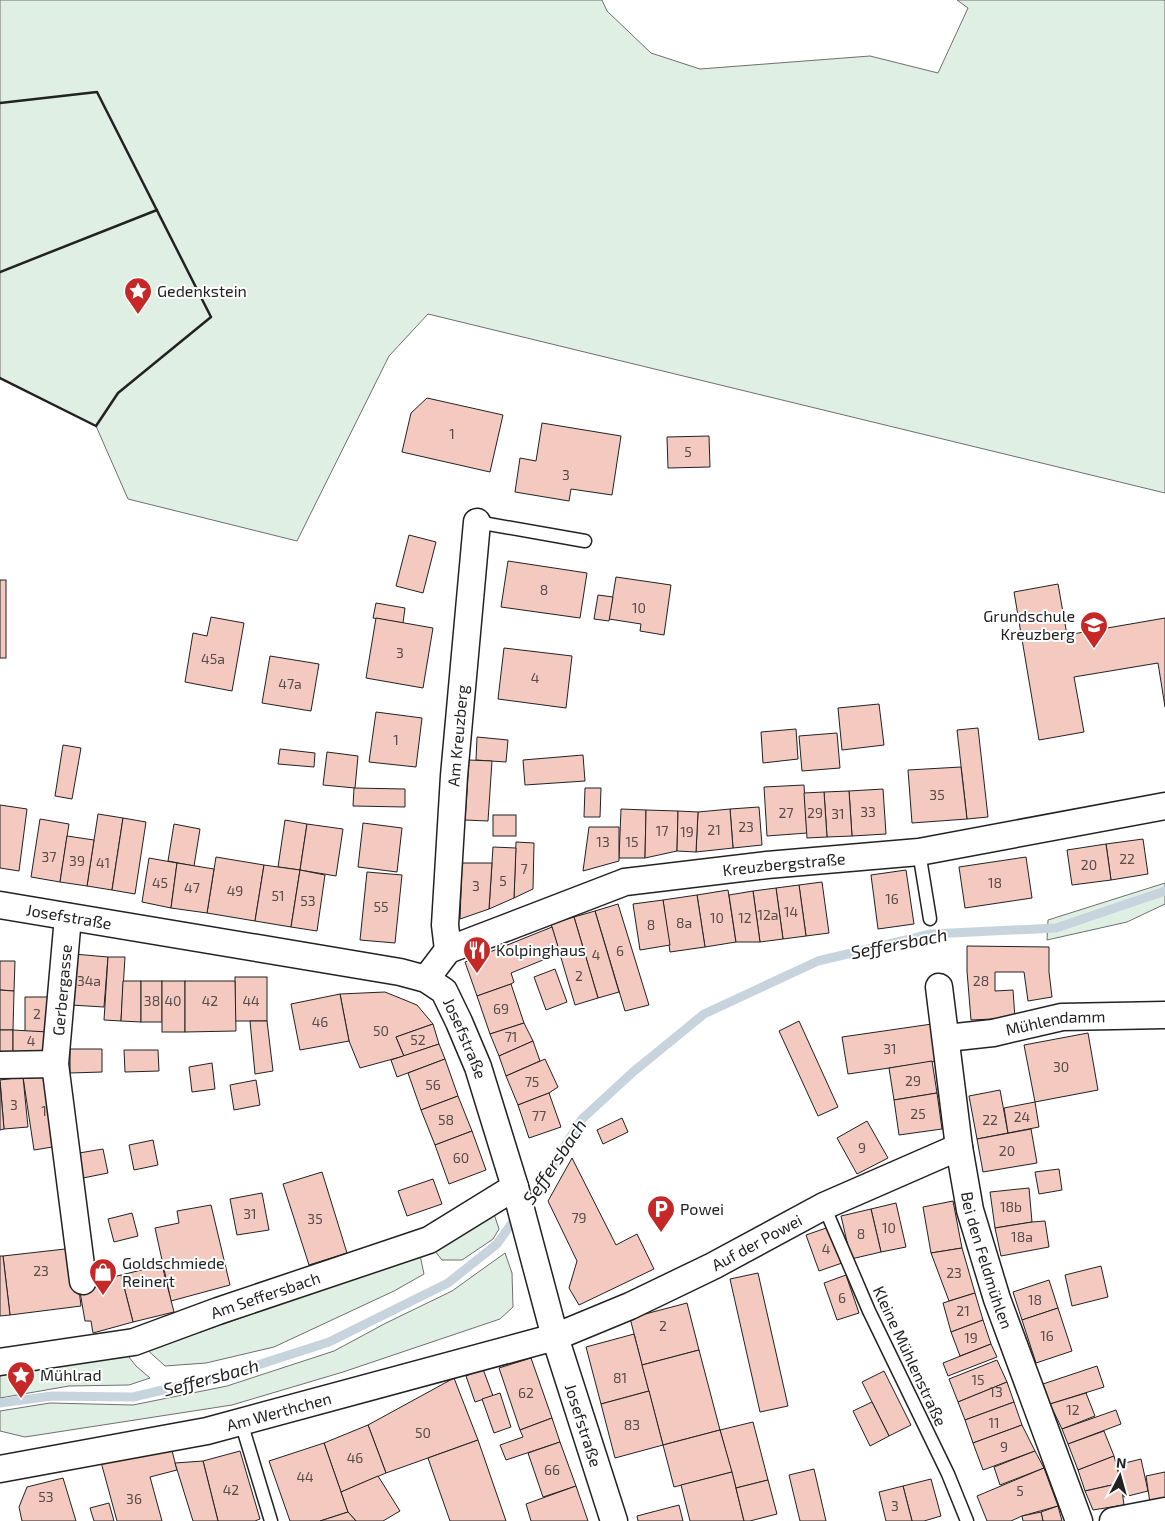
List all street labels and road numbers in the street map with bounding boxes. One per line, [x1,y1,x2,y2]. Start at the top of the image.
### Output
street label: Am Kreuzberg [443,684,471,787]
street label: Kreuzbergstraße [721,848,846,879]
street label: Josefstraße [25,900,113,933]
street label: Gerbergasse [48,943,75,1036]
street label: Josefstraße [440,995,491,1081]
street label: Mühlendamm [1004,1006,1106,1039]
street label: Bei den Feldmühlen [958,1190,1017,1331]
street label: Auf der Powei [708,1210,805,1274]
street label: Am Seffersbach [208,1267,323,1322]
street label: Kleine Mühlenstraße [870,1283,951,1429]
street label: Josefstraße [562,1381,606,1469]
street label: Am Werthchen [224,1388,333,1434]

